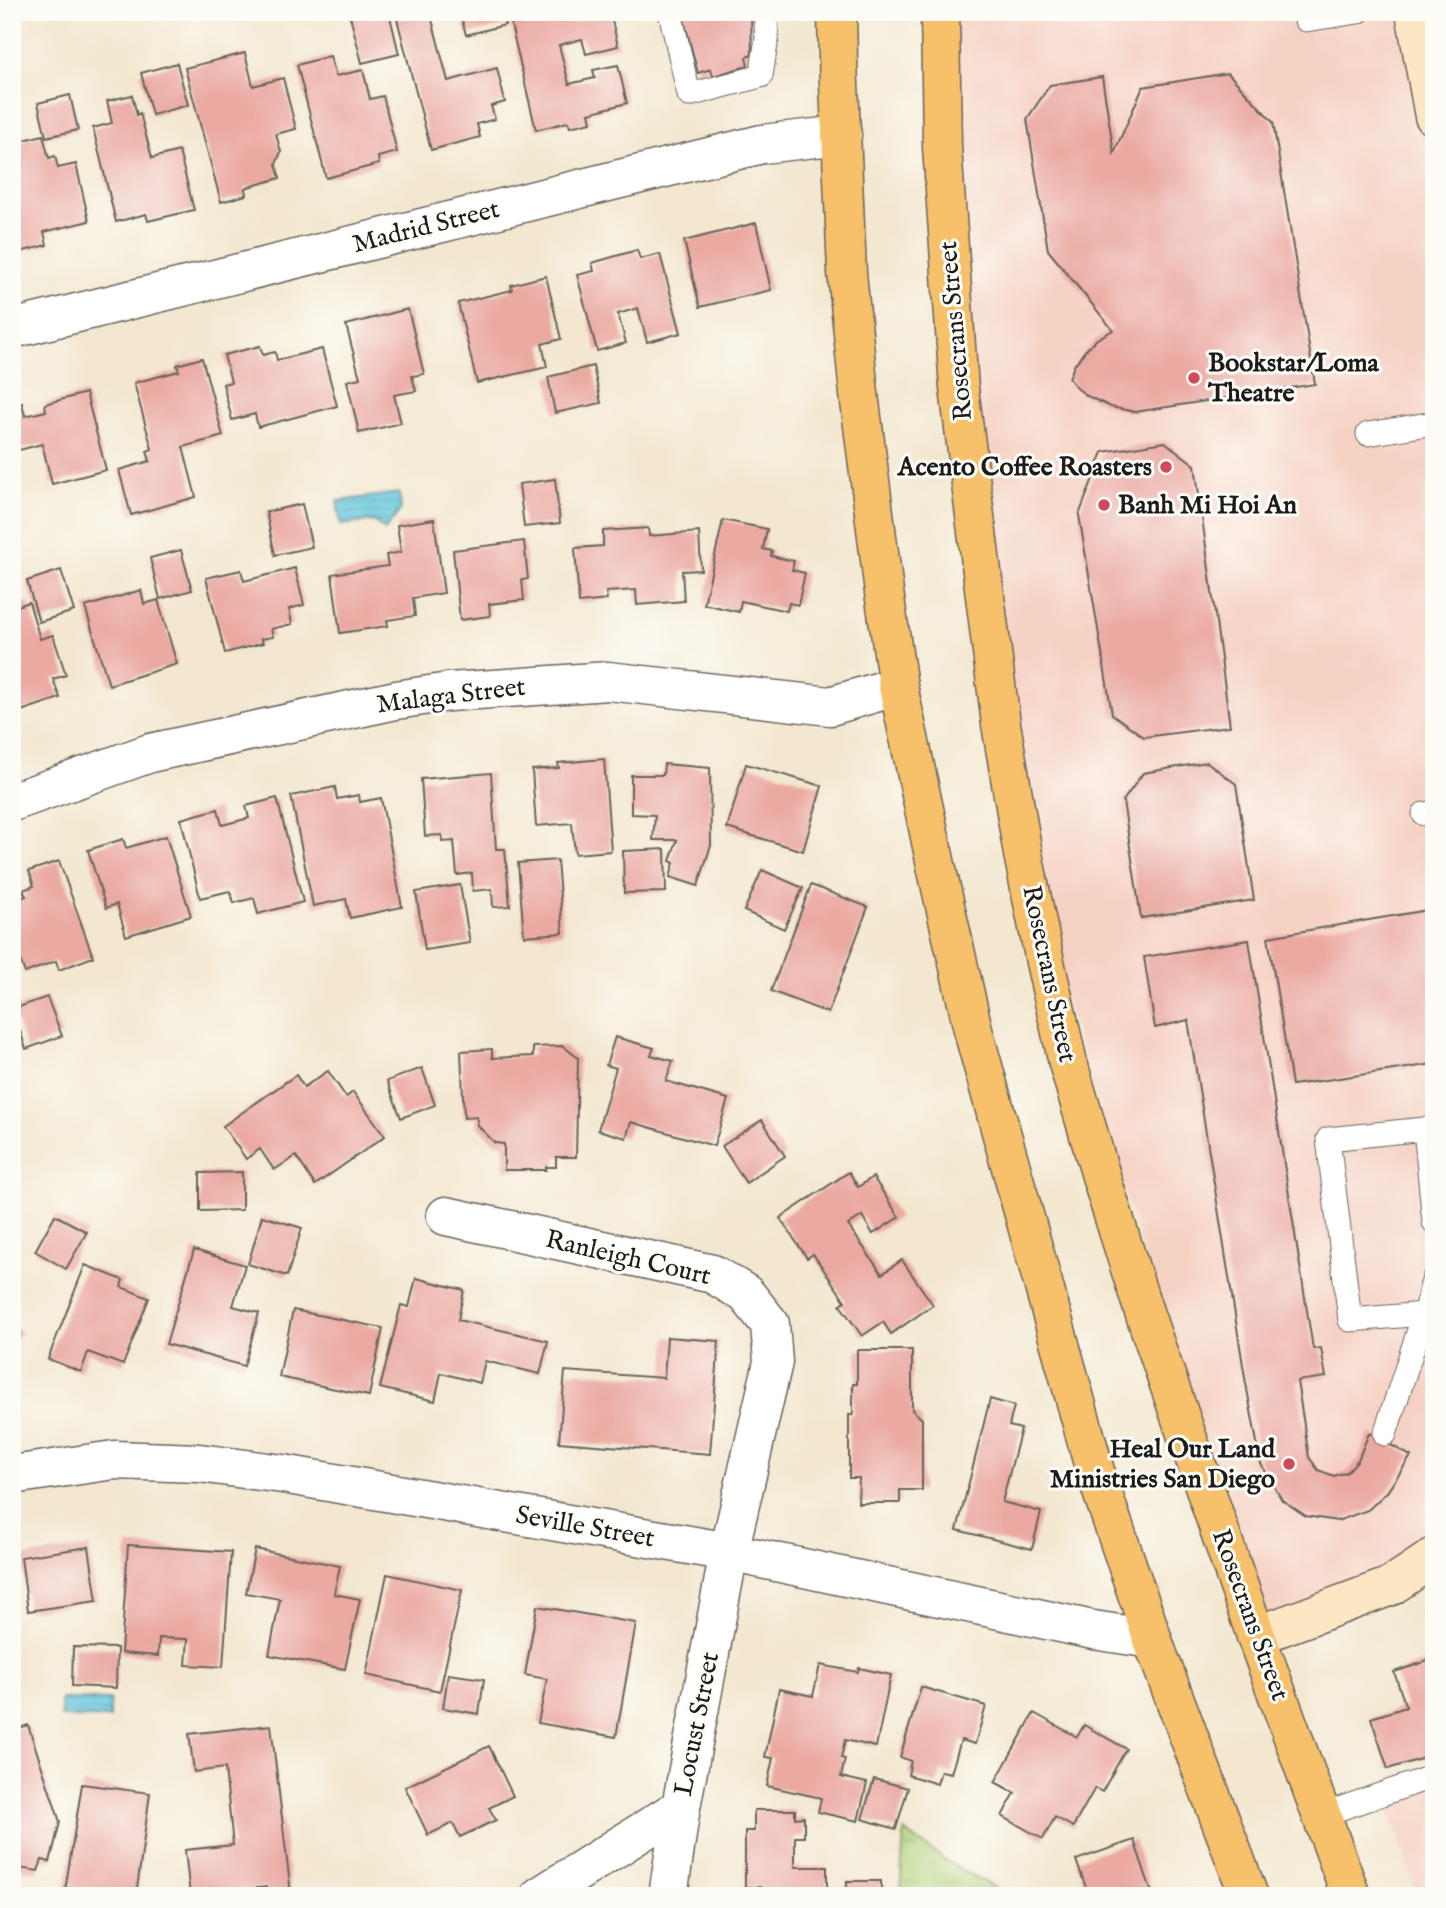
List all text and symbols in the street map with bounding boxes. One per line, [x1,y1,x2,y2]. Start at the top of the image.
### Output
street label: Madrid Street [349,193,503,261]
street label: Rosecrans Street [932,240,980,422]
place label: Bookstar/Loma Theatre [1207,347,1380,410]
marker: Bookstar/Loma Theatre [1186,370,1202,386]
place label: Acento Coffee Roasters [897,451,1152,484]
marker: Acento Coffee Roasters [1158,459,1174,475]
place label: Banh Mi Hoi An [1118,489,1297,522]
marker: Banh Mi Hoi An [1096,497,1112,513]
street label: Malaga Street [375,670,527,721]
street label: Rosecrans Street [1014,883,1084,1066]
street label: Ranleigh Court [542,1223,714,1293]
place label: Heal Our Land Ministries San Diego [1050,1433,1276,1496]
marker: Heal Our Land Ministries San Diego [1281,1456,1297,1472]
street label: Seville Street [513,1499,657,1555]
street label: Rosecrans Street [1204,1525,1296,1705]
street label: Locust Street [667,1649,727,1799]

